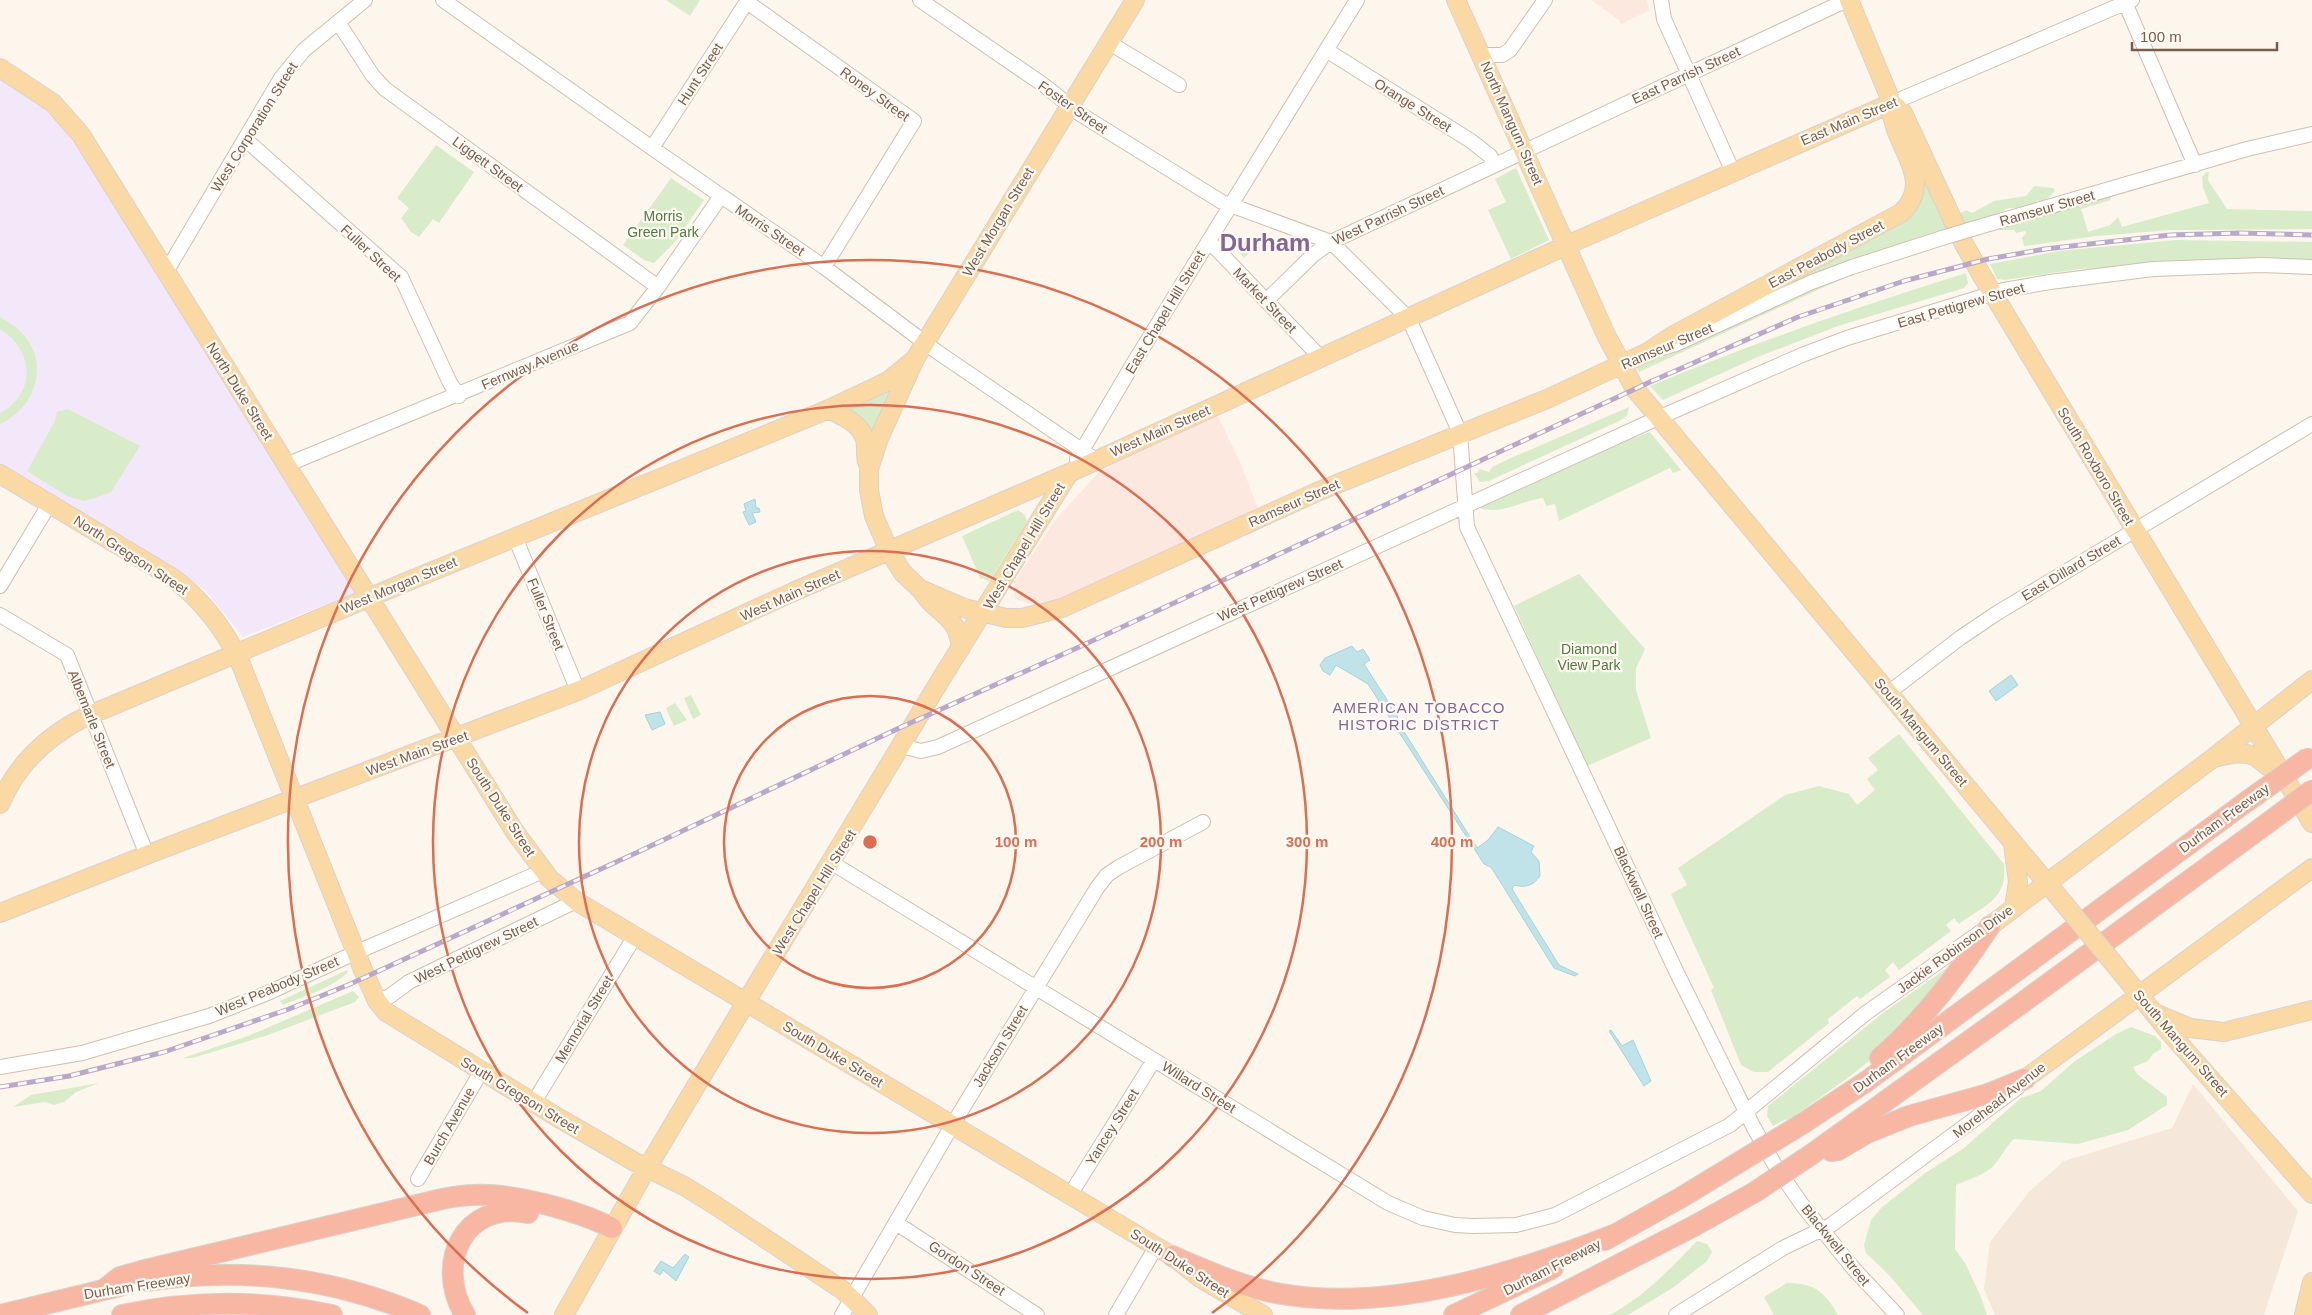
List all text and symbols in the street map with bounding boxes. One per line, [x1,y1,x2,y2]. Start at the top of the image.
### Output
scale bar [2132,20,2277,52]
text: 100 m [2140,28,2182,45]
street label: Hunt Street [674,40,726,108]
street label: East Parrish Street [1629,43,1743,107]
street label: West Corporation Street [207,59,301,195]
street label: North Mangum Street [1477,59,1547,187]
street label: Roney Street [837,64,913,125]
street label: Orange Street [1371,75,1455,135]
street label: Foster Street [1035,77,1111,137]
street label: East Main Street [1798,93,1900,149]
street label: Liggett Street [450,133,526,195]
street label: West Morgan Street [959,165,1037,279]
street label: West Parrish Street [1330,182,1446,248]
street label: Ramseur Street [1998,187,2096,229]
street label: Morris Street [732,201,808,259]
park label: Morris Green Park [627,208,700,240]
street label: East Peabody Street [1766,217,1887,291]
street label: Fuller Street [338,221,404,285]
district label: Durham [1220,229,1310,256]
street label: East Chapel Hill Street [1122,247,1208,376]
street label: Market Street [1230,264,1300,336]
street label: East Pettigrew Street [1896,279,2027,331]
street label: Ramseur Street [1619,319,1715,373]
street label: Fernway Avenue [479,337,581,393]
street label: North Duke Street [204,339,277,443]
street label: West Main Street [1108,402,1212,460]
street label: South Roxboro Street [2054,404,2138,528]
street label: Ramseur Street [1246,476,1342,530]
street label: West Chapel Hill Street [980,480,1068,612]
street label: North Gregson Street [71,512,191,598]
street label: East Dillard Street [2019,532,2124,604]
street label: West Morgan Street [339,553,459,617]
street label: West Pettigrew Street [1215,555,1345,625]
street label: West Main Street [738,566,842,624]
street label: Fuller Street [524,576,568,652]
park label: Diamond View Park [1558,641,1621,673]
street label: Albemarle Street [65,668,119,770]
street label: South Mangum Street [1871,675,1971,789]
district label: AMERICAN TOBACCO HISTORIC DISTRICT [1333,699,1505,733]
street label: West Main Street [364,727,470,779]
street label: South Duke Street [463,755,539,859]
street label: Durham Freeway [2176,780,2272,856]
street label: West Chapel Hill Street [769,826,859,957]
centre of rings [861,833,879,851]
text: 100 m [995,833,1037,850]
text: 200 m [1140,833,1182,850]
text: 300 m [1286,833,1328,850]
text: 400 m [1431,833,1473,850]
street label: Blackwell Street [1611,843,1667,941]
street label: Jackie Robinson Drive [1894,901,2016,996]
street label: West Pettigrew Street [412,913,540,987]
street label: West Peabody Street [213,953,341,1019]
street label: Memorial Street [552,972,616,1065]
street label: South Mangum Street [2130,986,2232,1100]
street label: Jackson Street [969,1002,1031,1090]
street label: South Duke Street [780,1018,886,1090]
street label: Durham Freeway [1850,1020,1946,1096]
street label: South Gregson Street [458,1053,582,1137]
street label: Willard Street [1159,1058,1239,1116]
street label: Morehead Avenue [1949,1059,2049,1141]
street label: Burch Avenue [420,1084,478,1168]
street label: Yancey Street [1082,1086,1142,1168]
street label: Blackwell Street [1798,1201,1874,1289]
street label: South Duke Street [1128,1225,1232,1301]
street label: Durham Freeway [1501,1235,1603,1299]
street label: Gordon Street [926,1237,1008,1299]
street label: Durham Freeway [83,1270,191,1302]

